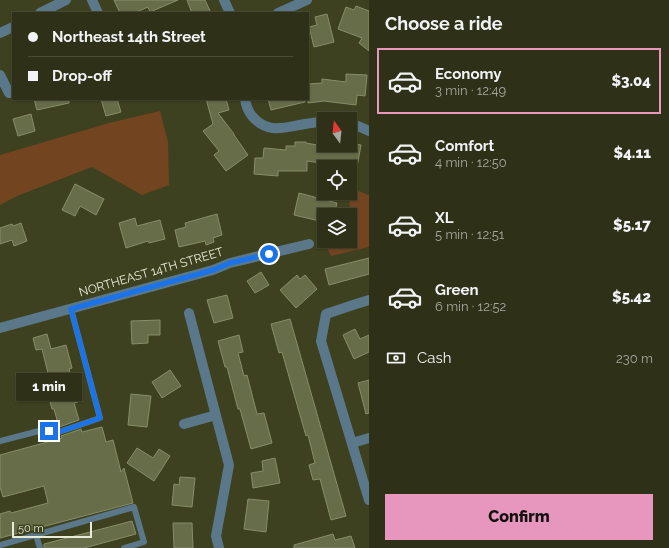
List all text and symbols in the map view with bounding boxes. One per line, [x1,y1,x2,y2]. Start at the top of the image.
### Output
text: Choose a ride [385,13,503,34]
text: Northeast 14th Street [52,28,206,46]
icon: car [387,63,423,99]
text: Economy [435,65,502,83]
text: Drop-off [52,67,112,85]
text: $3.04 [612,72,651,90]
text: 3 min · 12:49 [435,83,506,98]
north arrow [317,112,357,152]
map controls [317,112,357,248]
icon: car [387,135,423,171]
text: Comfort [435,137,494,155]
text: $4.11 [614,144,651,162]
text: 4 min · 12:50 [435,155,507,170]
button: locate [317,160,357,200]
icon: car [387,207,423,243]
button: layers [317,208,357,248]
text: XL [435,209,453,227]
text: $5.17 [613,216,651,234]
text: 5 min · 12:51 [435,227,504,242]
street label: NORTHEAST 14TH STREET [77,244,225,299]
route start [260,245,278,263]
icon: car [387,279,423,315]
text: Green [435,281,479,299]
text: $5.42 [612,288,651,306]
text: 6 min · 12:52 [435,299,506,314]
icon: cash [385,347,407,369]
text: Cash [417,349,451,367]
text: 230 m [616,351,653,366]
callout: 1 min [16,373,82,401]
text: 1 min [32,379,66,394]
route end [40,422,58,440]
button: Confirm [385,494,653,540]
scale bar [12,520,92,539]
text: 50 m [18,522,44,535]

